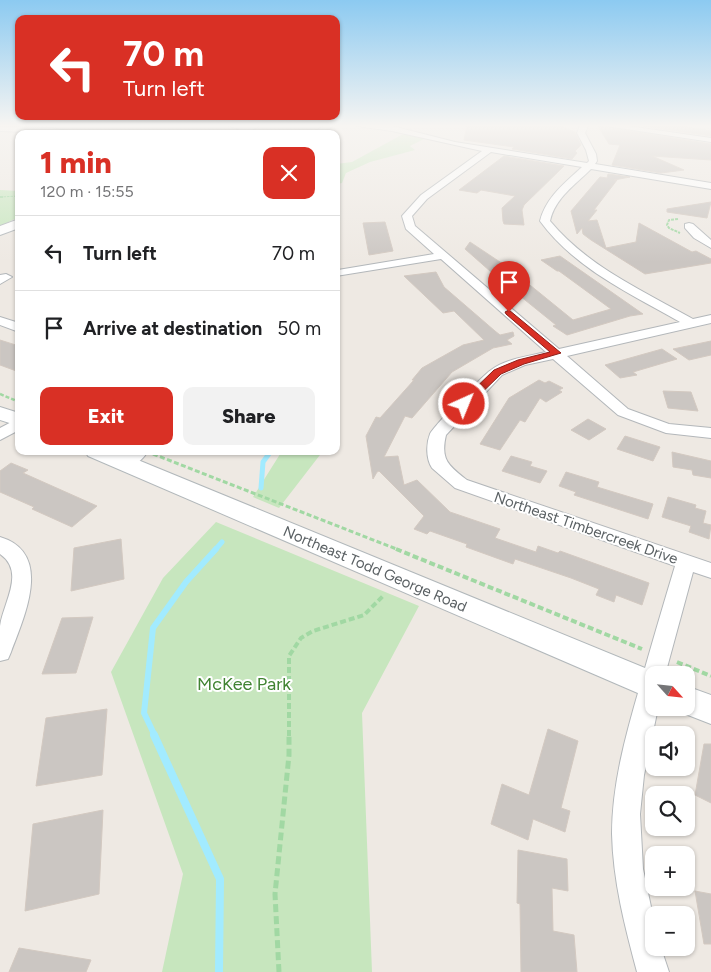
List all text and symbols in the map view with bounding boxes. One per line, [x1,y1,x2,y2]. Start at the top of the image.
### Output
text: 70 m [123,33,204,75]
icon: left [40,35,105,100]
text: Turn left [123,75,205,102]
text: 1 min [40,144,112,181]
button: close [263,147,315,199]
text: 120 m · 15:55 [40,182,134,201]
icon: left [40,239,68,267]
text: Turn left [83,242,157,265]
text: 70 m [272,242,315,265]
pin [488,261,530,312]
icon: arrive [495,268,523,296]
icon: arrive [40,314,68,342]
text: Arrive at destination [83,317,262,340]
text: 50 m [277,317,321,340]
position arrow [437,377,489,429]
button: Exit [40,387,173,445]
button: Share [183,387,315,445]
street label: Northeast Timbercreek Drive [492,488,680,568]
street label: Northeast Todd George Road [281,522,469,616]
north arrow [645,666,695,716]
map controls [645,666,695,956]
park label: McKee Park [197,673,291,695]
button: sound [645,726,695,776]
button: search [645,786,695,836]
button: + [645,846,695,896]
button: − [645,906,695,956]

